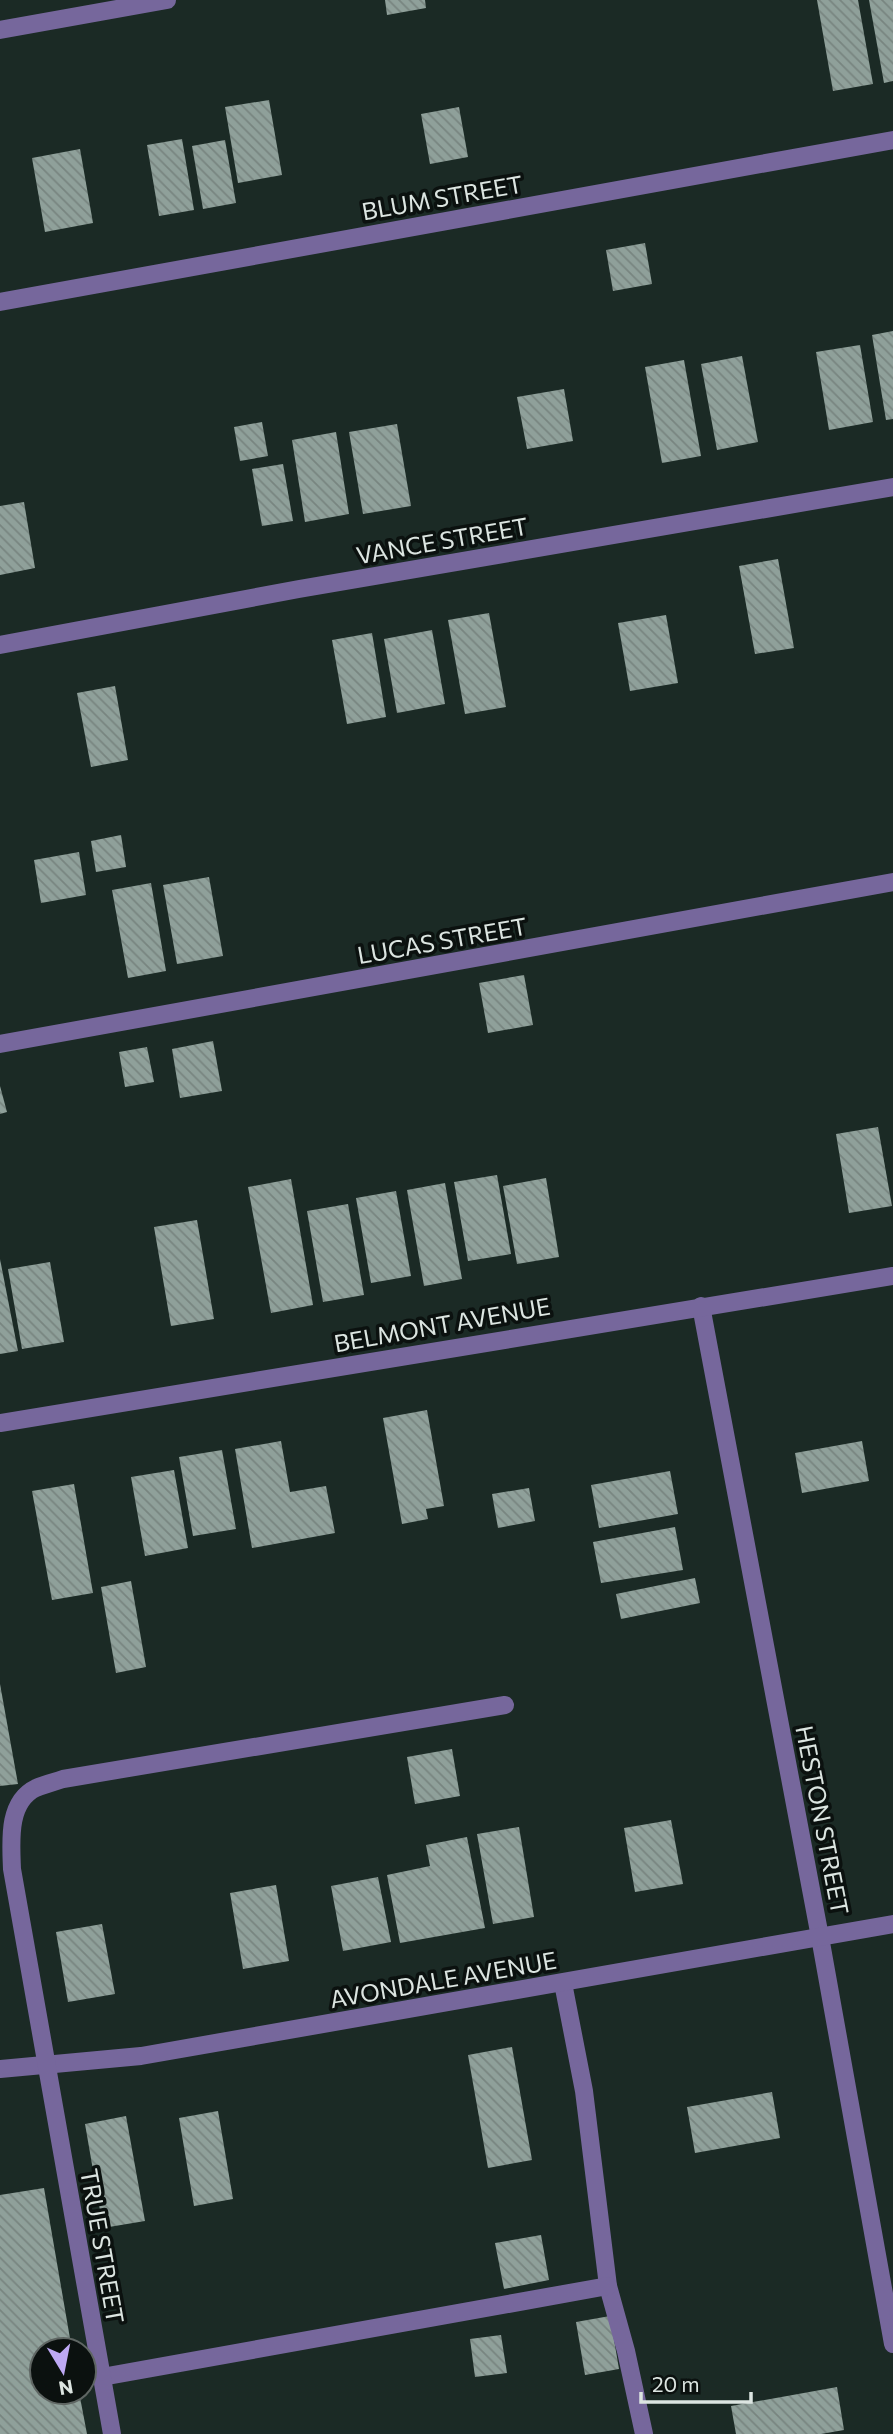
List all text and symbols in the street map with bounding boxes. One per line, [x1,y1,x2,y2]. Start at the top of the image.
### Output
street label: BLUM STREET [359,169,525,225]
street label: VANCE STREET [354,511,530,569]
street label: LUCAS STREET [355,911,529,969]
street label: BELMONT AVENUE [332,1291,552,1357]
street label: HESTON STREET [790,1723,856,1917]
street label: AVONDALE AVENUE [327,1945,559,2013]
street label: TRUE STREET [75,2166,131,2326]
north arrow [28,2336,98,2406]
scale bar [641,2360,751,2404]
text: 20 m [652,2371,700,2396]
text: N [57,2376,75,2401]

